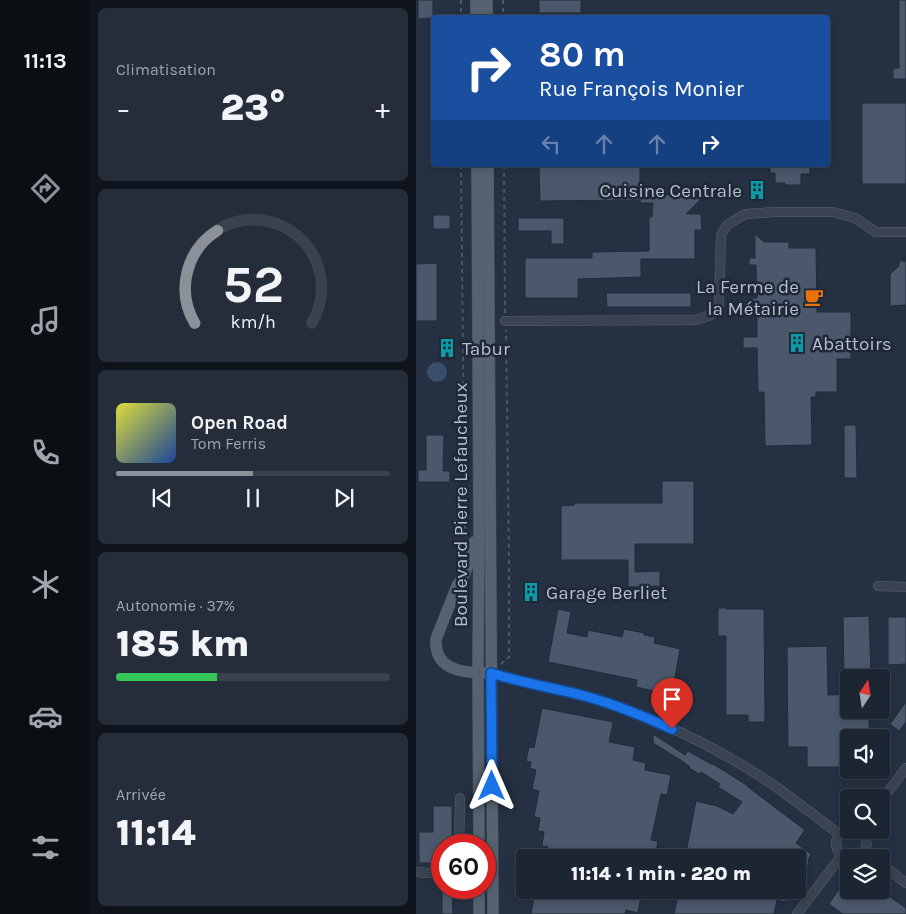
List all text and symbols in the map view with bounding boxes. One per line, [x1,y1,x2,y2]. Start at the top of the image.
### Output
text: 80 m [539,34,626,75]
icon: right [456,35,521,100]
text: 11:13 [23,48,67,74]
text: Climatisation [116,60,216,79]
text: Rue François Monier [539,76,744,102]
text: 23° [220,85,286,130]
text: − [116,92,131,125]
text: + [375,92,390,125]
icon: left [537,130,565,158]
icon: ahead [590,130,618,158]
icon: ahead [643,130,671,158]
icon: right [696,130,724,158]
icon: directions [28,171,63,206]
building icon: Cuisine Centrale [746,179,768,201]
place label: Cuisine Centrale [599,180,742,202]
text: 52 [222,254,284,315]
place label: La Ferme de la Métairie [696,276,799,320]
cafe icon: La Ferme de la Métairie [803,286,825,308]
icon: music [28,303,63,338]
text: km/h [230,312,276,333]
building icon: Abattoirs [786,332,808,354]
place label: Abattoirs [812,333,892,355]
building icon: Tabur [436,337,458,359]
place label: Tabur [462,338,510,360]
street label: Boulevard Pierre Lefaucheux [450,382,472,627]
text: Open Road [191,412,288,434]
text: Tom Ferris [191,434,266,453]
icon: phone [28,435,63,470]
icon: previous [148,484,176,512]
icon: pause [239,484,267,512]
icon: next [330,484,358,512]
icon: climate [28,567,63,602]
building icon: Garage Berliet [520,581,542,603]
place label: Garage Berliet [546,582,667,604]
text: Autonomie · 37% [116,596,235,615]
text: 185 km [116,621,250,666]
north arrow [840,669,890,719]
map controls [840,669,890,899]
pin [651,678,693,729]
icon: arrive [658,685,686,713]
icon: car [28,699,63,734]
button: sound [840,729,890,779]
position arrow [465,759,517,811]
text: Arrivée [116,785,166,804]
button: search [840,789,890,839]
text: 11:14 [116,810,196,855]
icon: filters [28,830,63,865]
speed limit sign: 60 [431,834,496,899]
button: layers [840,849,890,899]
text: 11:14 · 1 min · 220 m [571,863,751,885]

